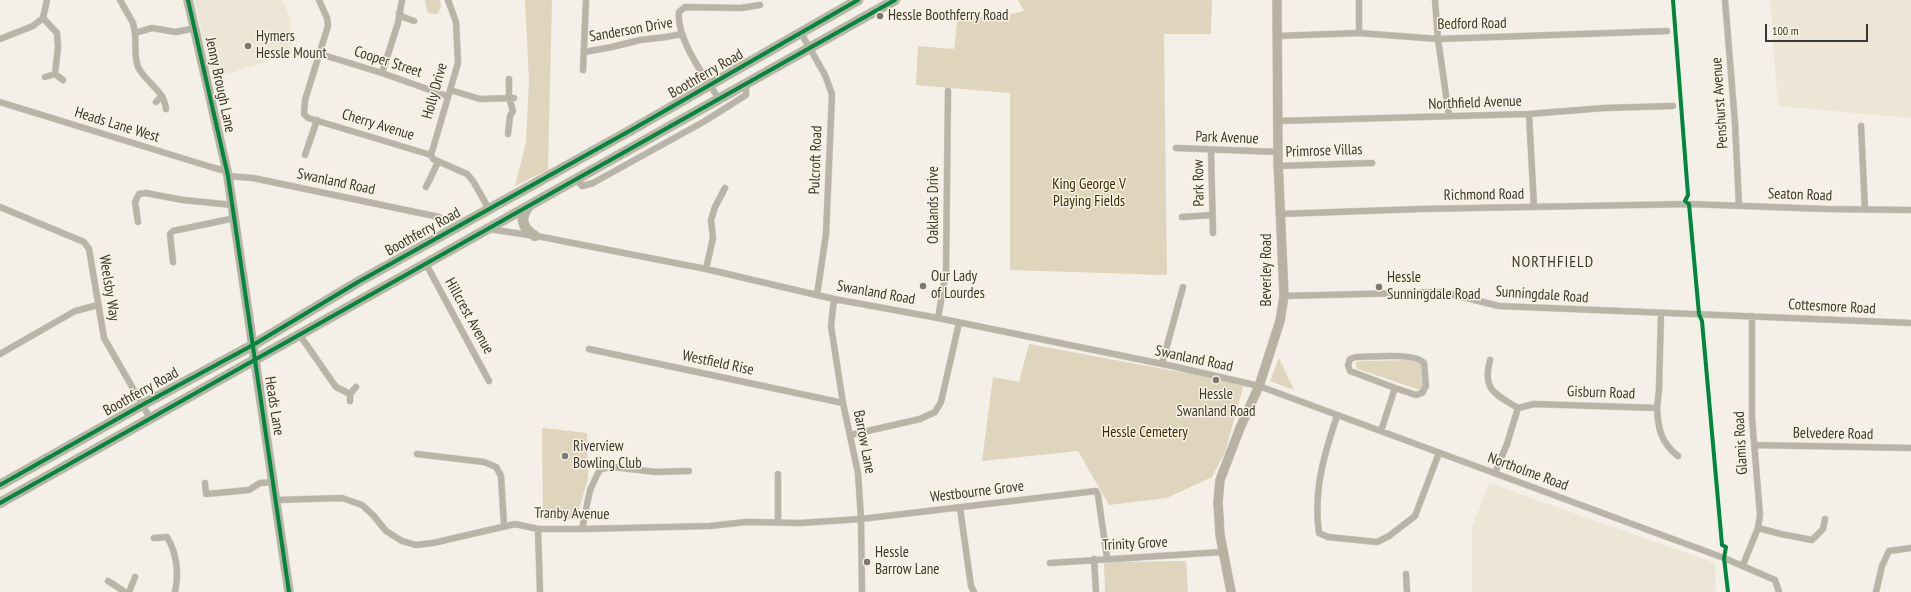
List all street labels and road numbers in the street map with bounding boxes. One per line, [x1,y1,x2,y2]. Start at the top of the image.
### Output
street label: Sanderson Drive [588,14,674,46]
street label: Bedford Road [1437,14,1507,34]
street label: Jenny Brough Lane [201,36,239,134]
street label: Cooper Street [352,43,424,81]
street label: Boothferry Road [665,45,747,103]
street label: Penshurst Avenue [1708,57,1732,149]
street label: Holly Drive [418,61,452,121]
street label: Northfield Avenue [1428,92,1522,114]
street label: Heads Lane West [72,104,162,146]
street label: Cherry Avenue [340,105,416,145]
street label: Pulcroft Road [806,125,826,195]
street label: Park Avenue [1195,128,1259,148]
street label: Primrose Villas [1285,141,1363,161]
street label: Park Row [1190,159,1208,207]
street label: Swanland Road [295,165,377,199]
street label: Oaklands Drive [925,166,943,244]
street label: Richmond Road [1444,185,1524,205]
street label: Seaton Road [1767,185,1833,205]
street label: Boothferry Road [382,204,464,260]
street label: Beverley Road [1258,234,1276,306]
street label: Weelsby Way [95,254,123,322]
street label: Hillcrest Avenue [441,275,497,357]
street label: Swanland Road [835,277,917,309]
street label: Sunningdale Road [1495,283,1589,307]
street label: Cottesmore Road [1788,296,1876,318]
street label: Swanland Road [1153,342,1235,376]
street label: Westfield Rise [681,347,755,379]
street label: Boothferry Road [100,364,182,420]
street label: Heads Lane [260,375,288,437]
street label: Gisburn Road [1567,383,1635,403]
street label: Barrow Lane [849,409,879,475]
street label: Glamis Road [1730,411,1752,475]
street label: Belvedere Road [1793,424,1873,444]
street label: Northolme Road [1485,449,1571,495]
street label: Westbourne Grove [929,477,1025,507]
street label: Tranby Avenue [534,504,610,524]
street label: Trinity Grove [1102,533,1168,555]

